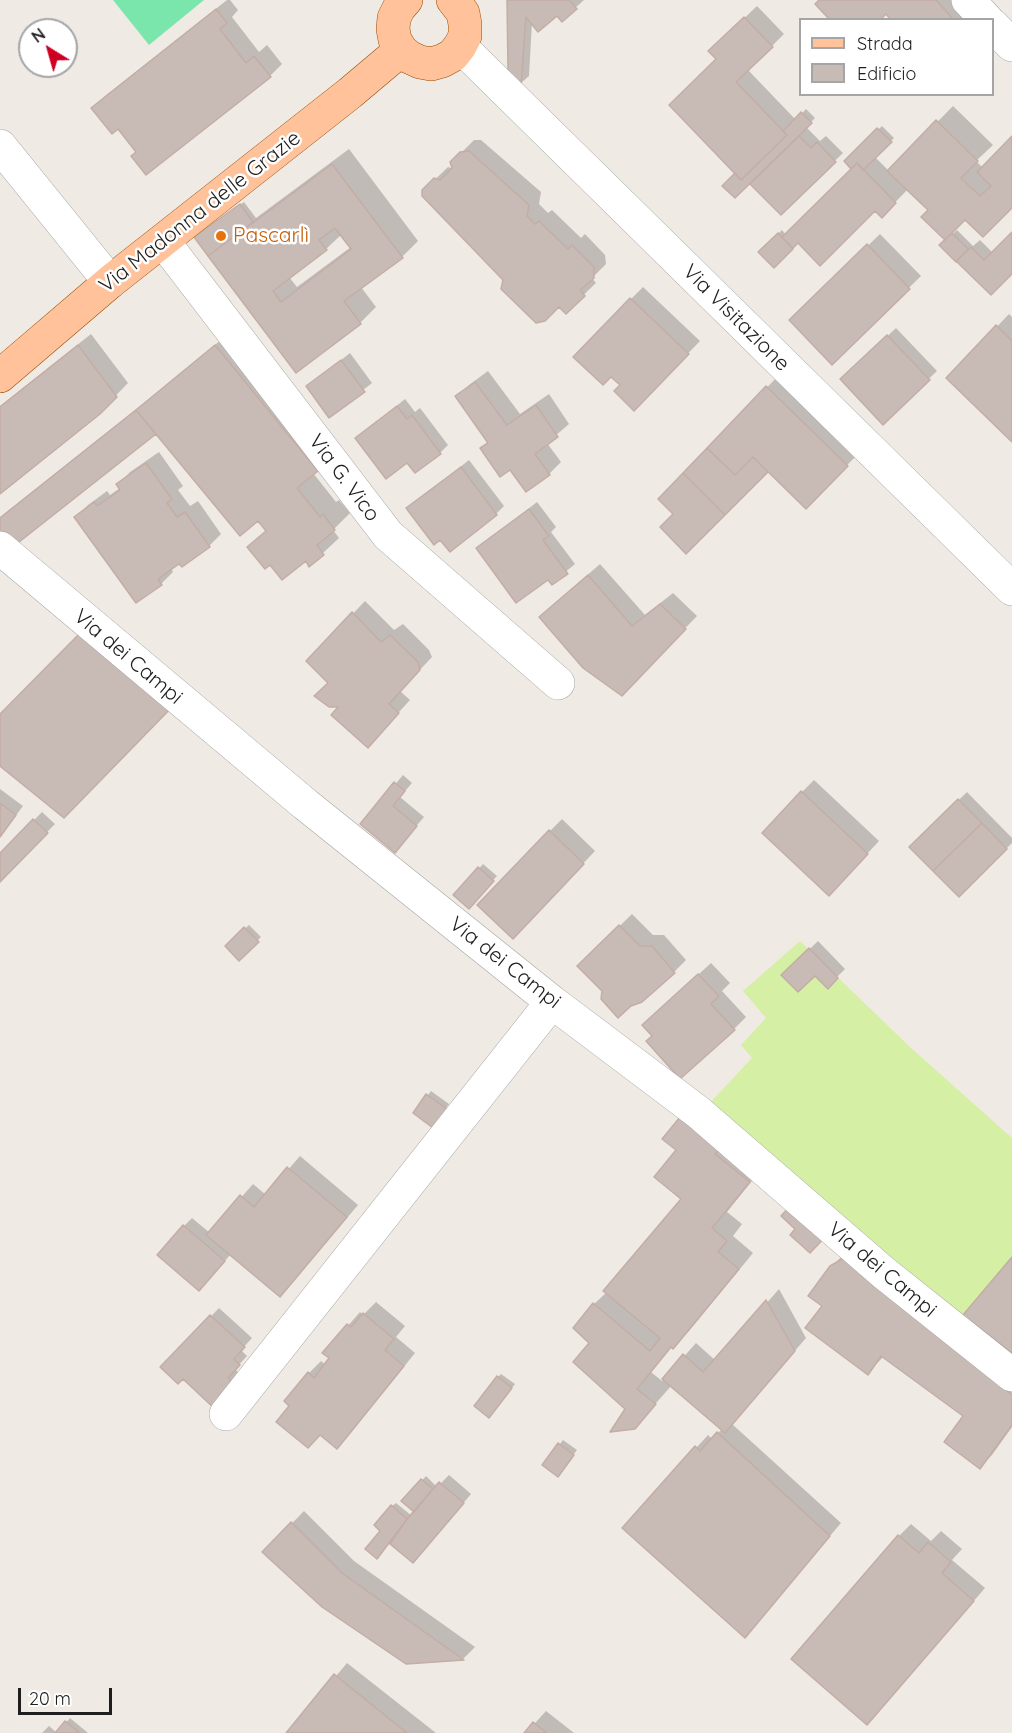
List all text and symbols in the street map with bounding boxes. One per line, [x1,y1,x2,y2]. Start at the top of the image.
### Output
north arrow [18,18,78,78]
legend [799,18,994,96]
text: N [28,24,49,47]
text: Strada [857,32,913,55]
text: Edificio [857,62,916,85]
street label: Via Madonna delle Grazie [94,126,306,298]
place label: Pascarlì [233,223,309,249]
marker: Pascarlì [214,229,228,243]
street label: Via Visitazione [677,259,795,377]
street label: Via G. Vico [303,429,385,527]
street label: Via dei Campi [68,604,188,710]
street label: Via dei Campi [444,912,566,1014]
street label: Via dei Campi [822,1217,942,1323]
scale bar [21,1676,116,1714]
text: 20 m [29,1687,71,1710]

